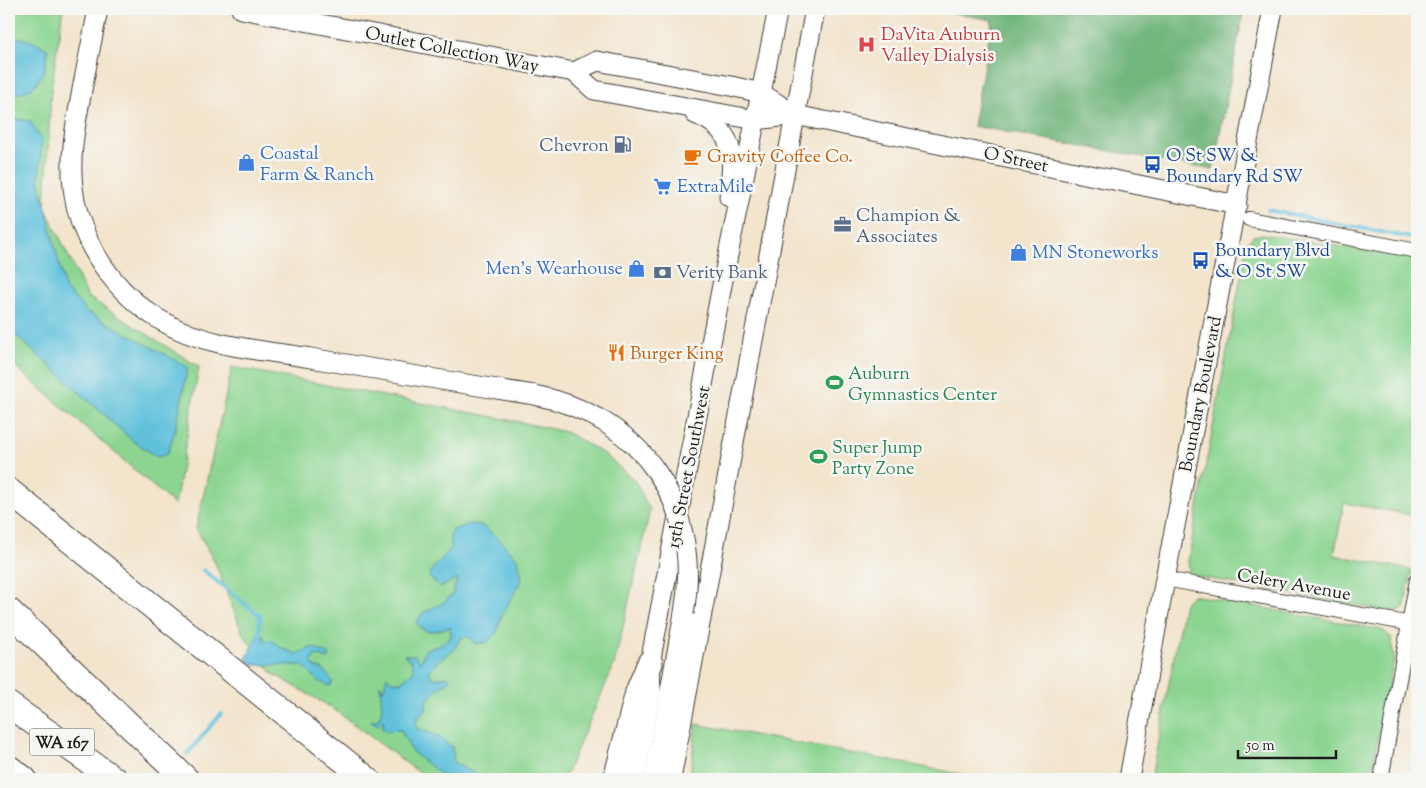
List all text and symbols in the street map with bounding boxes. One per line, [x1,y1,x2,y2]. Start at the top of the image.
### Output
street label: Outlet Collection Way [363,21,541,81]
place label: DaVita Auburn Valley Dialysis [881,23,1001,70]
hospital icon: DaVita Auburn Valley Dialysis [857,34,877,54]
place label: Chevron [539,134,609,160]
fuel station icon: Chevron [613,135,633,155]
street label: O Street [981,141,1050,180]
place label: Coastal Farm & Ranch [260,142,375,189]
place label: O St SW & Boundary Rd SW [1166,144,1303,191]
place label: Gravity Coffee Co. [707,145,853,171]
cafe icon: Gravity Coffee Co. [683,146,703,166]
shop icon: Coastal Farm & Ranch [236,153,256,173]
bus stop icon: O St SW & Boundary Rd SW [1142,155,1162,175]
place label: ExtraMile [677,175,754,201]
supermarket icon: ExtraMile [653,176,673,196]
place label: Champion & Associates [856,204,960,251]
office icon: Champion & Associates [832,215,852,235]
place label: Boundary Blvd & O St SW [1215,239,1330,286]
place label: MN Stoneworks [1032,241,1158,267]
shop icon: MN Stoneworks [1008,242,1028,262]
bus stop icon: Boundary Blvd & O St SW [1191,250,1211,270]
place label: Men's Wearhouse [486,257,623,283]
shop icon: Men's Wearhouse [627,258,647,278]
place label: Verity Bank [676,261,768,287]
bank icon: Verity Bank [652,262,672,282]
street label: Boundary Boulevard [1174,314,1230,475]
place label: Burger King [630,342,724,368]
restaurant icon: Burger King [606,343,626,363]
place label: Auburn Gymnastics Center [848,362,997,409]
sports icon: Auburn Gymnastics Center [824,373,844,393]
street label: 15th Street Southwest [661,384,718,551]
place label: Super Jump Party Zone [832,436,922,483]
sports icon: Super Jump Party Zone [808,447,828,467]
street label: Celery Avenue [1235,563,1353,609]
scale bar [1238,728,1336,760]
road number: WA 167 [30,729,94,756]
text: 50 m [1245,736,1275,757]

